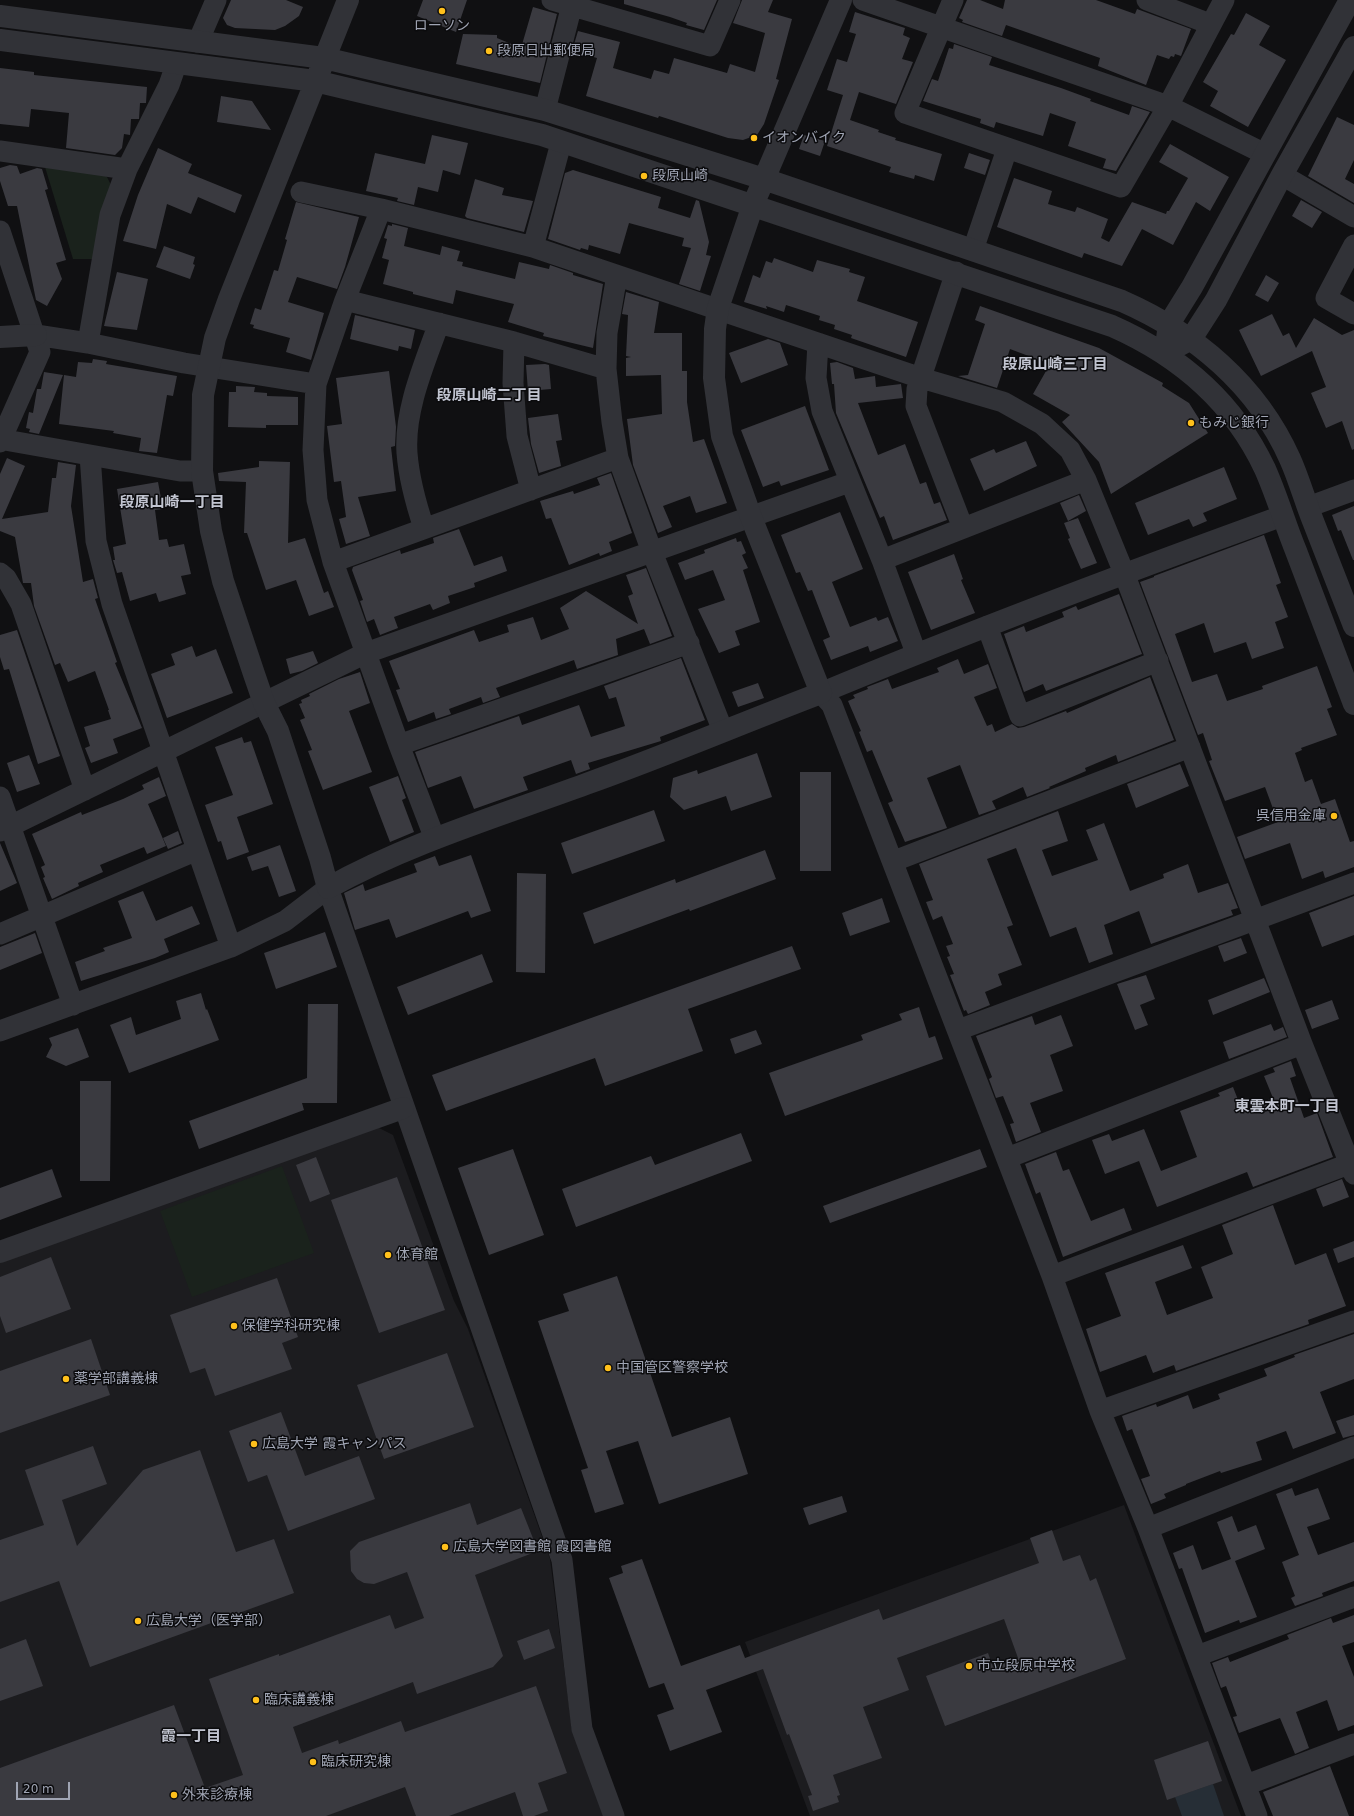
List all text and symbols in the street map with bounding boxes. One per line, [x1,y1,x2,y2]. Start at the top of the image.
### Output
marker: ローソン [437,6,447,16]
place label: ローソン [414,18,470,34]
place label: 段原日出郵便局 [497,43,595,59]
marker: 段原日出郵便局 [484,46,494,56]
place label: イオンバイク [762,130,846,146]
marker: イオンバイク [749,133,759,143]
place label: 段原山崎 [652,168,708,184]
marker: 段原山崎 [639,171,649,181]
district label: 段原山崎三丁目 [1003,356,1107,374]
district label: 段原山崎二丁目 [437,387,541,405]
place label: もみじ銀行 [1199,415,1269,431]
marker: もみじ銀行 [1186,418,1196,428]
district label: 段原山崎一丁目 [120,494,224,512]
place label: 呉信用金庫 [1256,808,1326,824]
marker: 呉信用金庫 [1329,811,1339,821]
district label: 東雲本町一丁目 [1235,1098,1339,1116]
place label: 体育館 [396,1247,438,1263]
marker: 体育館 [383,1250,393,1260]
place label: 保健学科研究棟 [242,1318,340,1334]
marker: 保健学科研究棟 [229,1321,239,1331]
place label: 中国管区警察学校 [616,1360,728,1376]
marker: 中国管区警察学校 [603,1363,613,1373]
place label: 薬学部講義棟 [74,1371,158,1387]
marker: 薬学部講義棟 [61,1374,71,1384]
place label: 広島大学 霞キャンパス [262,1436,406,1452]
marker: 広島大学 霞キャンパス [249,1439,259,1449]
place label: 広島大学図書館 霞図書館 [453,1539,611,1555]
marker: 広島大学図書館 霞図書館 [440,1542,450,1552]
place label: 広島大学（医学部） [146,1613,272,1629]
marker: 広島大学（医学部） [133,1616,143,1626]
place label: 市立段原中学校 [977,1658,1075,1674]
marker: 市立段原中学校 [964,1661,974,1671]
place label: 臨床講義棟 [264,1692,334,1708]
marker: 臨床講義棟 [251,1695,261,1705]
district label: 霞一丁目 [161,1728,221,1746]
place label: 臨床研究棟 [321,1754,391,1770]
marker: 臨床研究棟 [308,1757,318,1767]
scale bar [18,1774,72,1800]
text: 20 m [23,1782,54,1796]
place label: 外来診療棟 [182,1787,252,1803]
marker: 外来診療棟 [169,1790,179,1800]

